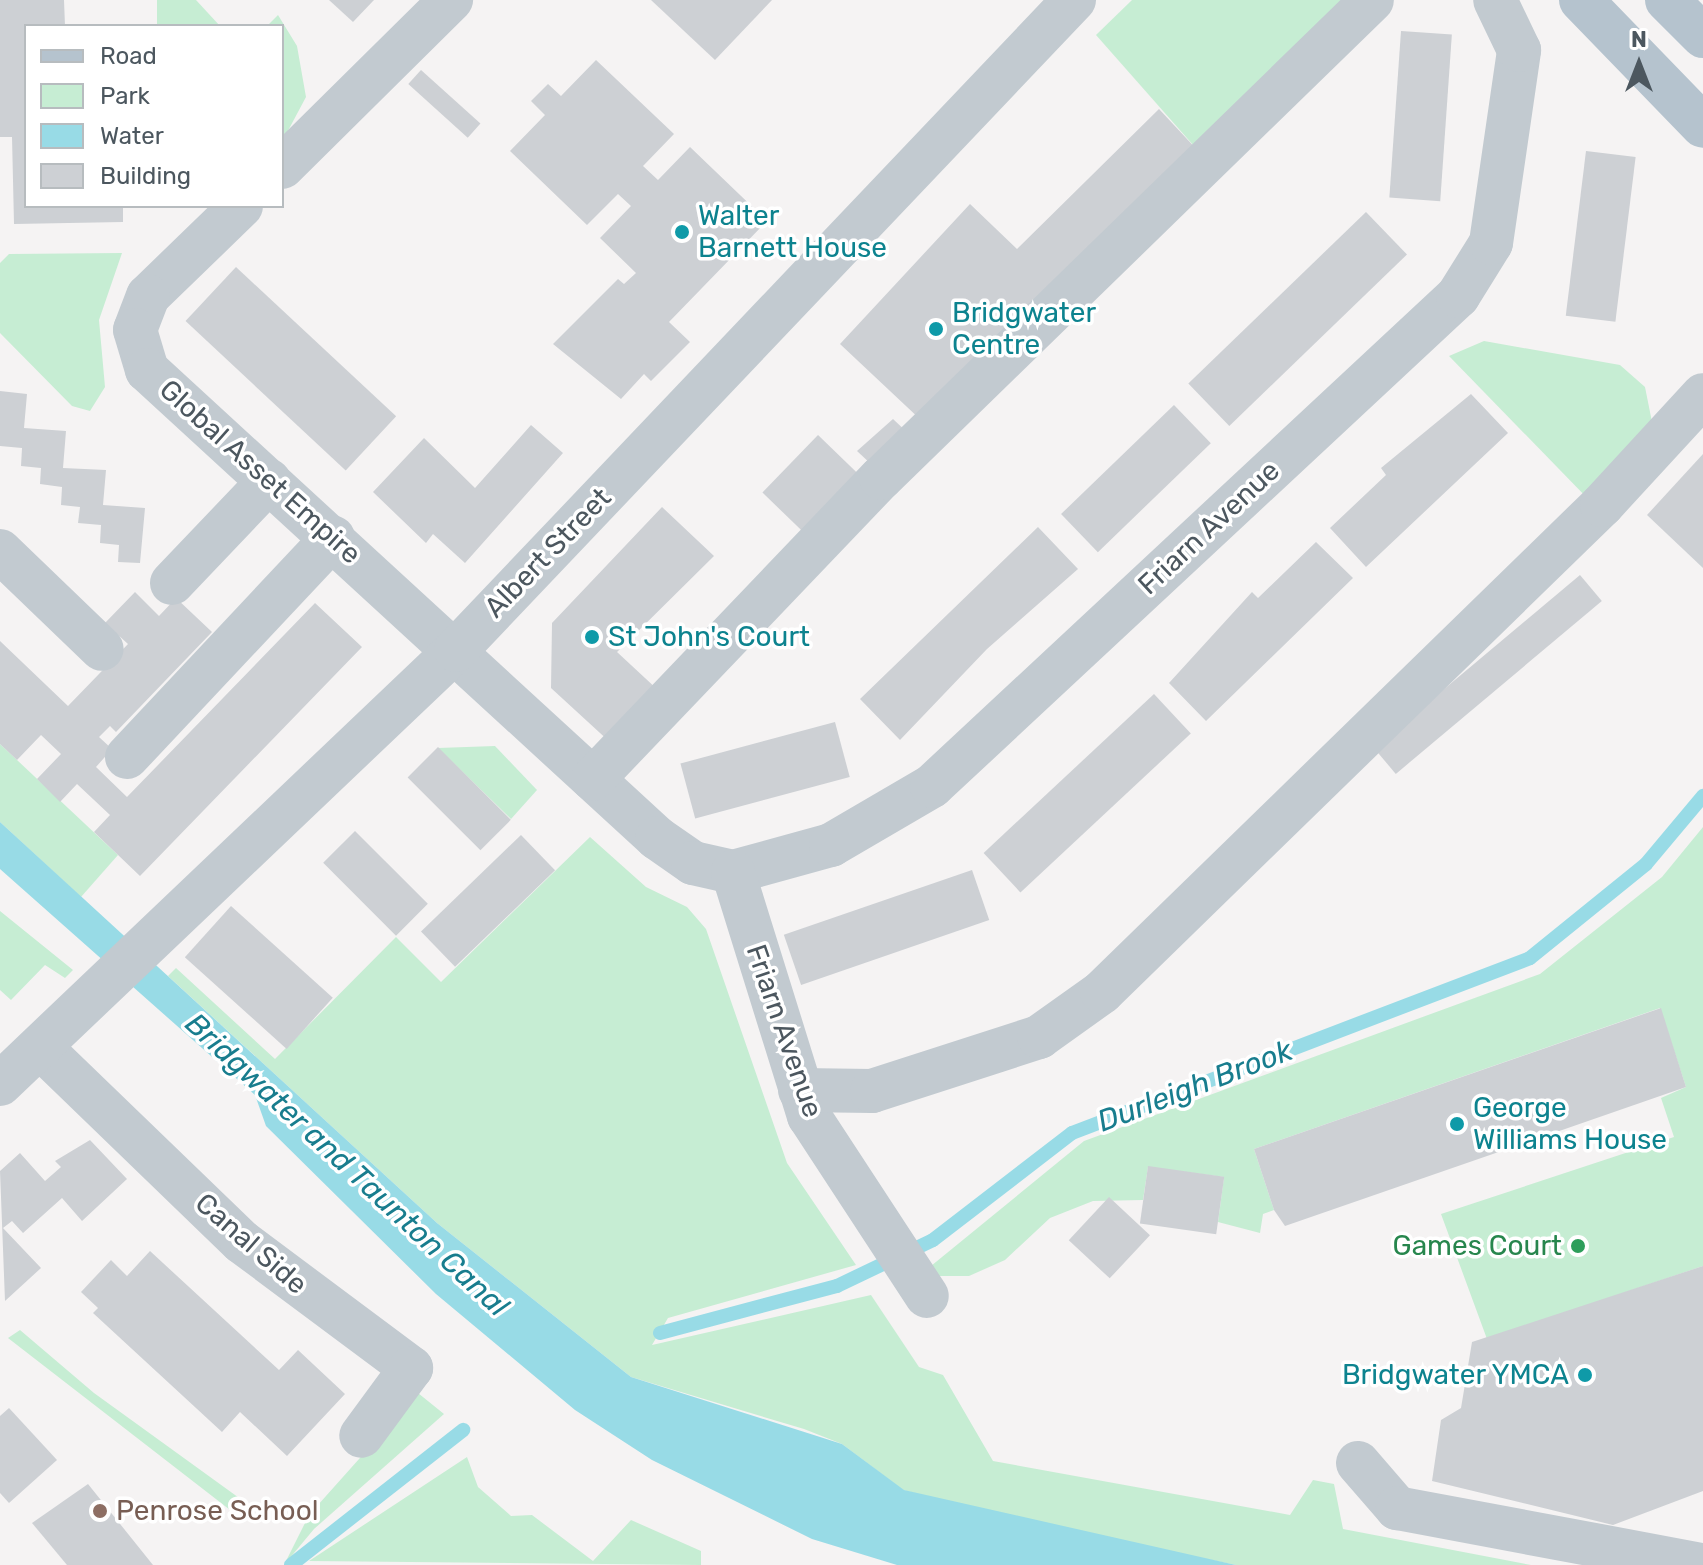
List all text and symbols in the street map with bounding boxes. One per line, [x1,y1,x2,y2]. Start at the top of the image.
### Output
legend [24,24,284,208]
north arrow [1599,24,1679,104]
text: N [1631,26,1647,53]
text: Road [100,42,157,70]
text: Park [100,82,150,110]
text: Water [100,122,164,150]
text: Building [100,162,191,190]
place label: Walter Barnett House [698,199,887,265]
marker: Walter Barnett House [673,223,691,241]
place label: Bridgwater Centre [952,296,1096,362]
marker: Bridgwater Centre [927,320,945,338]
street label: Global Asset Empire [152,373,368,571]
street label: Friarn Avenue [1131,454,1287,602]
street label: Albert Street [478,481,618,625]
place label: St John's Court [608,620,810,654]
marker: St John's Court [583,628,601,646]
street label: Friarn Avenue [739,940,829,1122]
water label: Bridgwater and Taunton Canal [177,1005,517,1325]
water label: Durleigh Brook [1092,1032,1298,1140]
place label: George Williams House [1473,1091,1667,1157]
marker: George Williams House [1448,1115,1466,1133]
street label: Canal Side [188,1186,314,1302]
place label: Games Court [1393,1229,1562,1263]
marker: Games Court [1569,1237,1587,1255]
place label: Bridgwater YMCA [1340,1358,1569,1392]
marker: Bridgwater YMCA [1576,1366,1594,1384]
place label: Penrose School [116,1494,319,1528]
marker: Penrose School [91,1502,109,1520]

